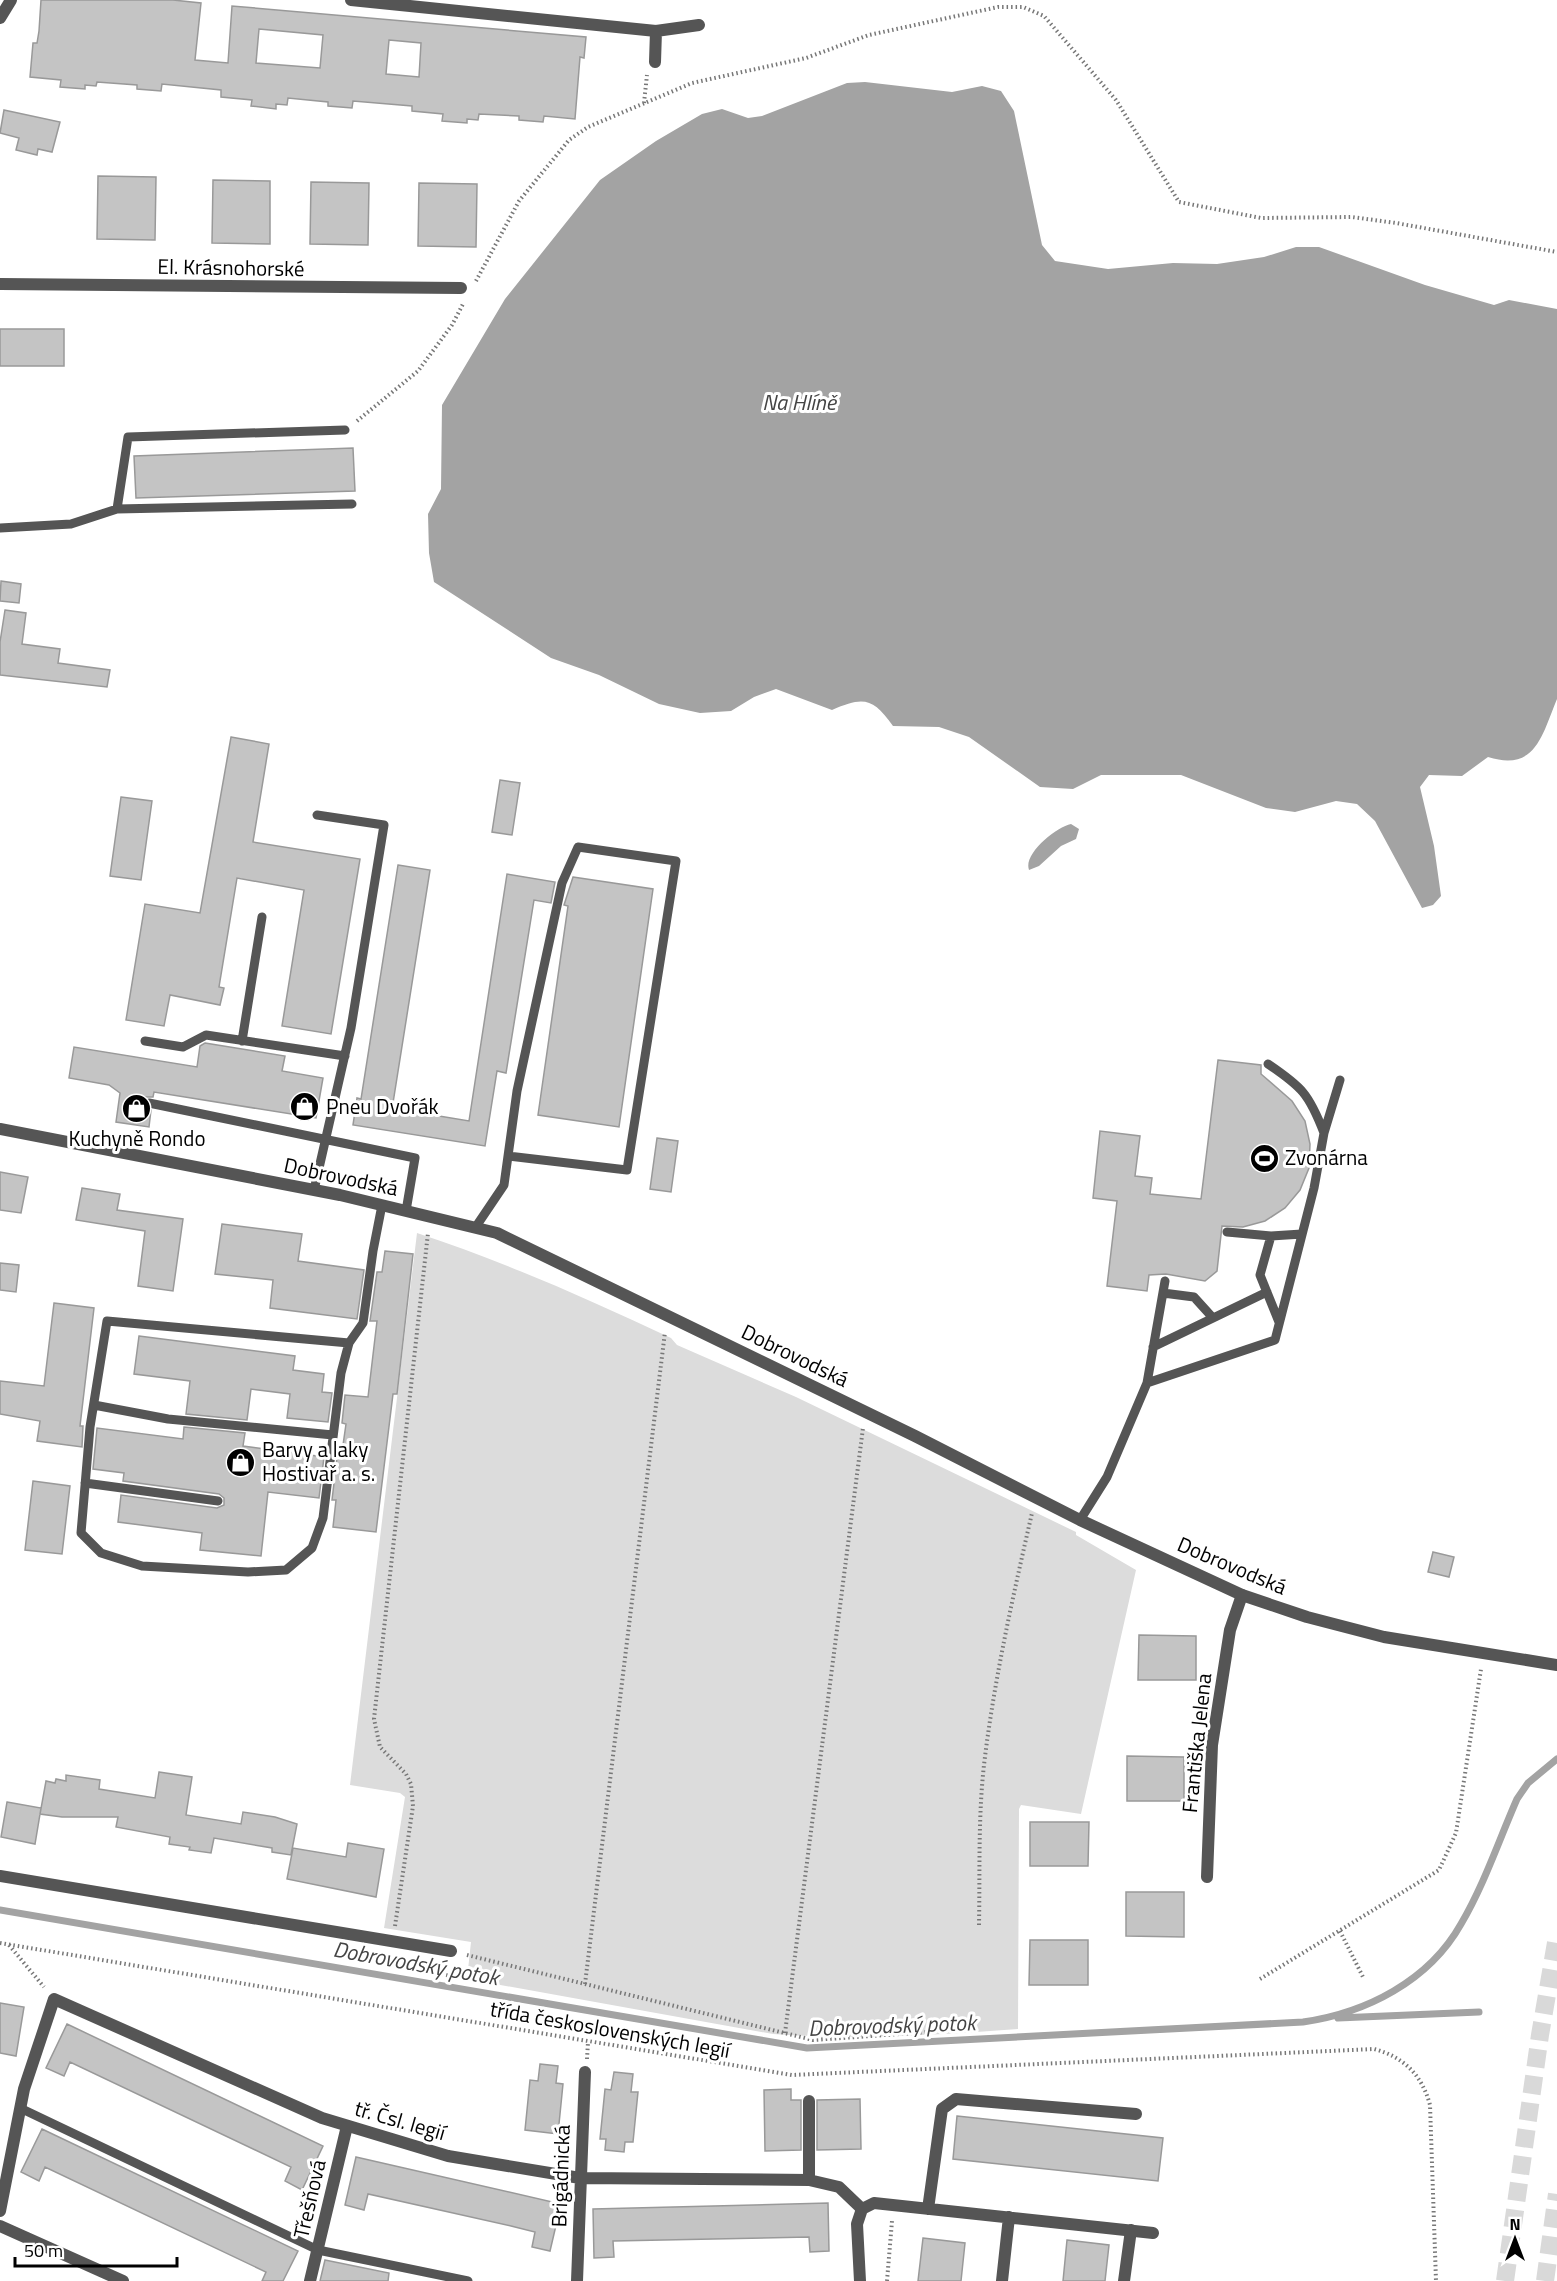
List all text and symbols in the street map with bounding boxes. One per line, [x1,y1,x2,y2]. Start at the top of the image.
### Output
street label: El. Krásnohorské [157,250,305,284]
water label: Na Hlíně [762,385,839,419]
place label: Pneu Dvořák [326,1090,439,1122]
shop icon: Pneu Dvořák [289,1091,321,1123]
shop icon: Kuchyně Rondo [121,1092,153,1124]
place label: Kuchyně Rondo [68,1122,206,1154]
place label: Zvonárna [1285,1141,1368,1173]
sports icon: Zvonárna [1248,1142,1280,1174]
street label: Dobrovodská [281,1148,402,1204]
street label: Dobrovodská [736,1315,855,1395]
place label: Barvy a laky Hostivař a. s. [262,1433,375,1489]
shop icon: Barvy a laky Hostivař a. s. [225,1446,257,1478]
street label: Dobrovodská [1173,1528,1292,1603]
street label: Františka Jelena [1173,1671,1219,1814]
water label: Dobrovodský potok [331,1932,504,1995]
street label: třída československých legií [488,1992,734,2066]
water label: Dobrovodský potok [808,2005,978,2045]
street label: tř. Čsl. legií [351,2092,451,2149]
street label: Brigádnická [542,2124,578,2228]
street label: Třešňová [284,2156,334,2241]
north arrow [1485,2209,1545,2269]
text: N [1509,2212,1521,2236]
scale bar [15,2230,177,2268]
text: 50 m [24,2237,63,2264]

